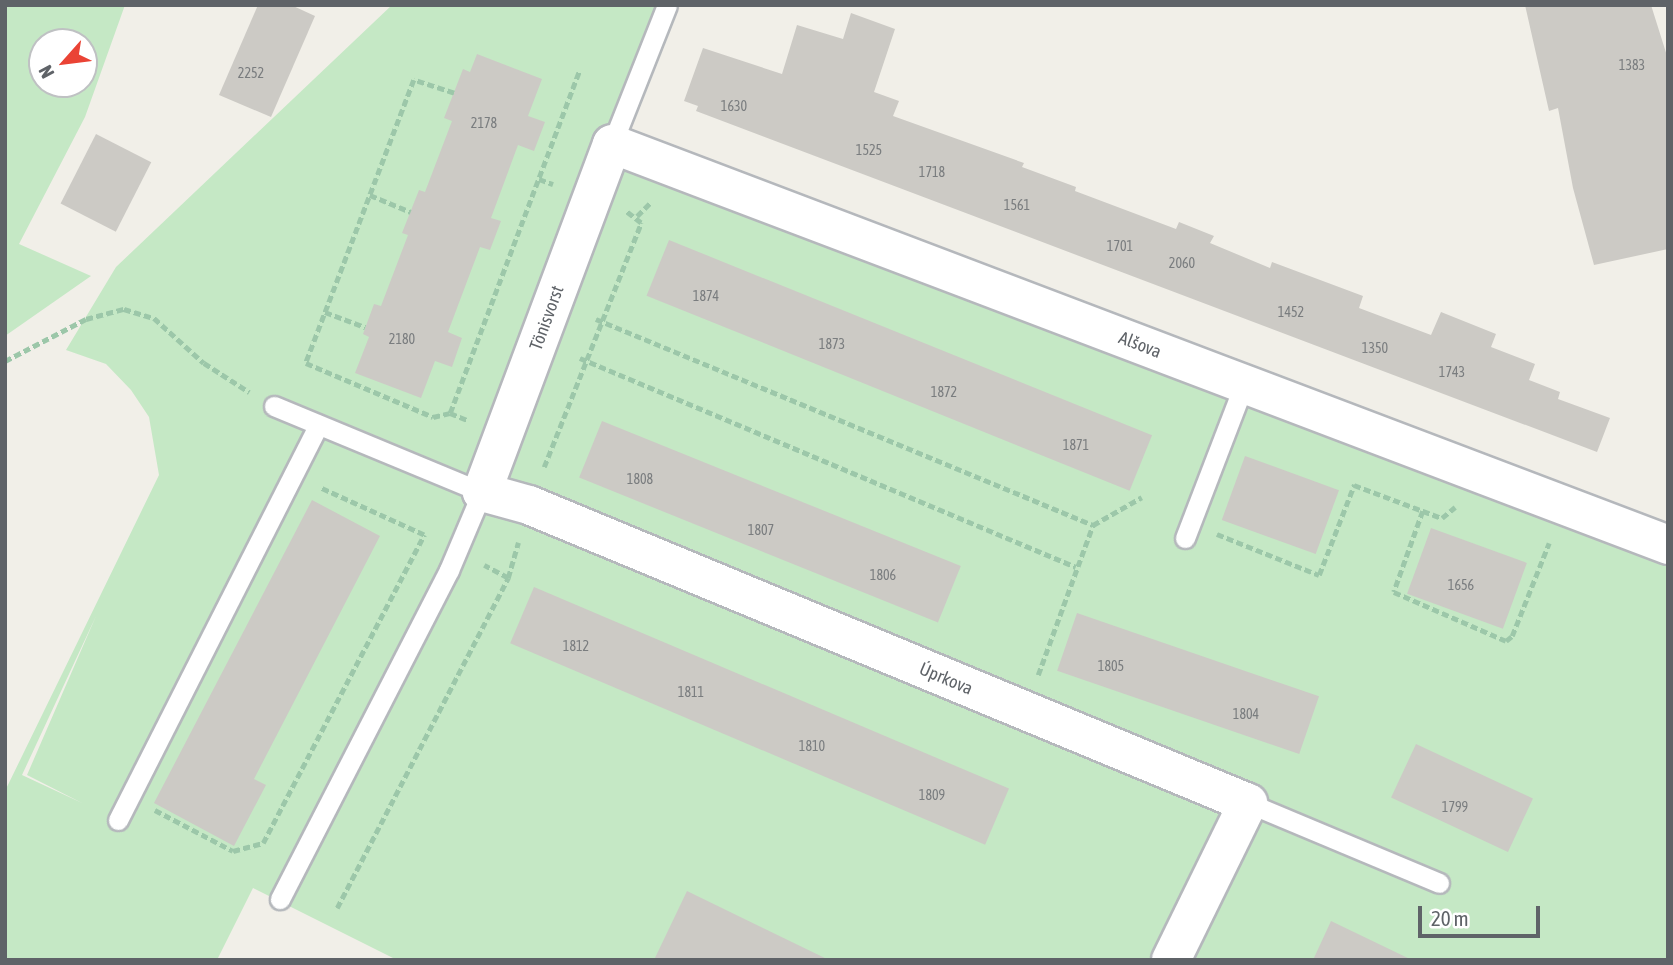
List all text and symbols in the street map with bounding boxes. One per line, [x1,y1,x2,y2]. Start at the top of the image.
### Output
north arrow [28,28,98,98]
house number: 1383 [1619,57,1645,73]
text: N [34,62,59,82]
house number: 2252 [238,65,264,81]
house number: 1630 [721,98,747,114]
house number: 2178 [471,115,497,131]
house number: 1525 [856,142,882,158]
house number: 1718 [919,164,945,180]
house number: 1561 [1004,197,1030,213]
house number: 1701 [1107,238,1133,254]
house number: 2060 [1169,255,1195,271]
street label: Tönisvorst [525,283,569,353]
house number: 1874 [693,288,719,304]
house number: 1452 [1278,304,1304,320]
street label: Alšova [1116,327,1164,363]
house number: 2180 [389,331,415,347]
house number: 1873 [819,336,845,352]
house number: 1350 [1362,340,1388,356]
house number: 1743 [1439,364,1465,380]
house number: 1872 [931,384,957,400]
house number: 1871 [1063,437,1089,453]
house number: 1808 [627,471,653,487]
house number: 1807 [748,522,774,538]
house number: 1806 [870,567,896,583]
house number: 1656 [1448,577,1474,593]
house number: 1812 [563,638,589,654]
street label: Úprkova [916,658,976,700]
house number: 1805 [1098,658,1124,674]
house number: 1811 [678,684,704,700]
house number: 1804 [1233,706,1259,722]
house number: 1810 [799,738,825,754]
house number: 1809 [919,787,945,803]
house number: 1799 [1442,799,1468,815]
scale bar [1421,892,1544,936]
text: 20 m [1431,906,1469,930]

